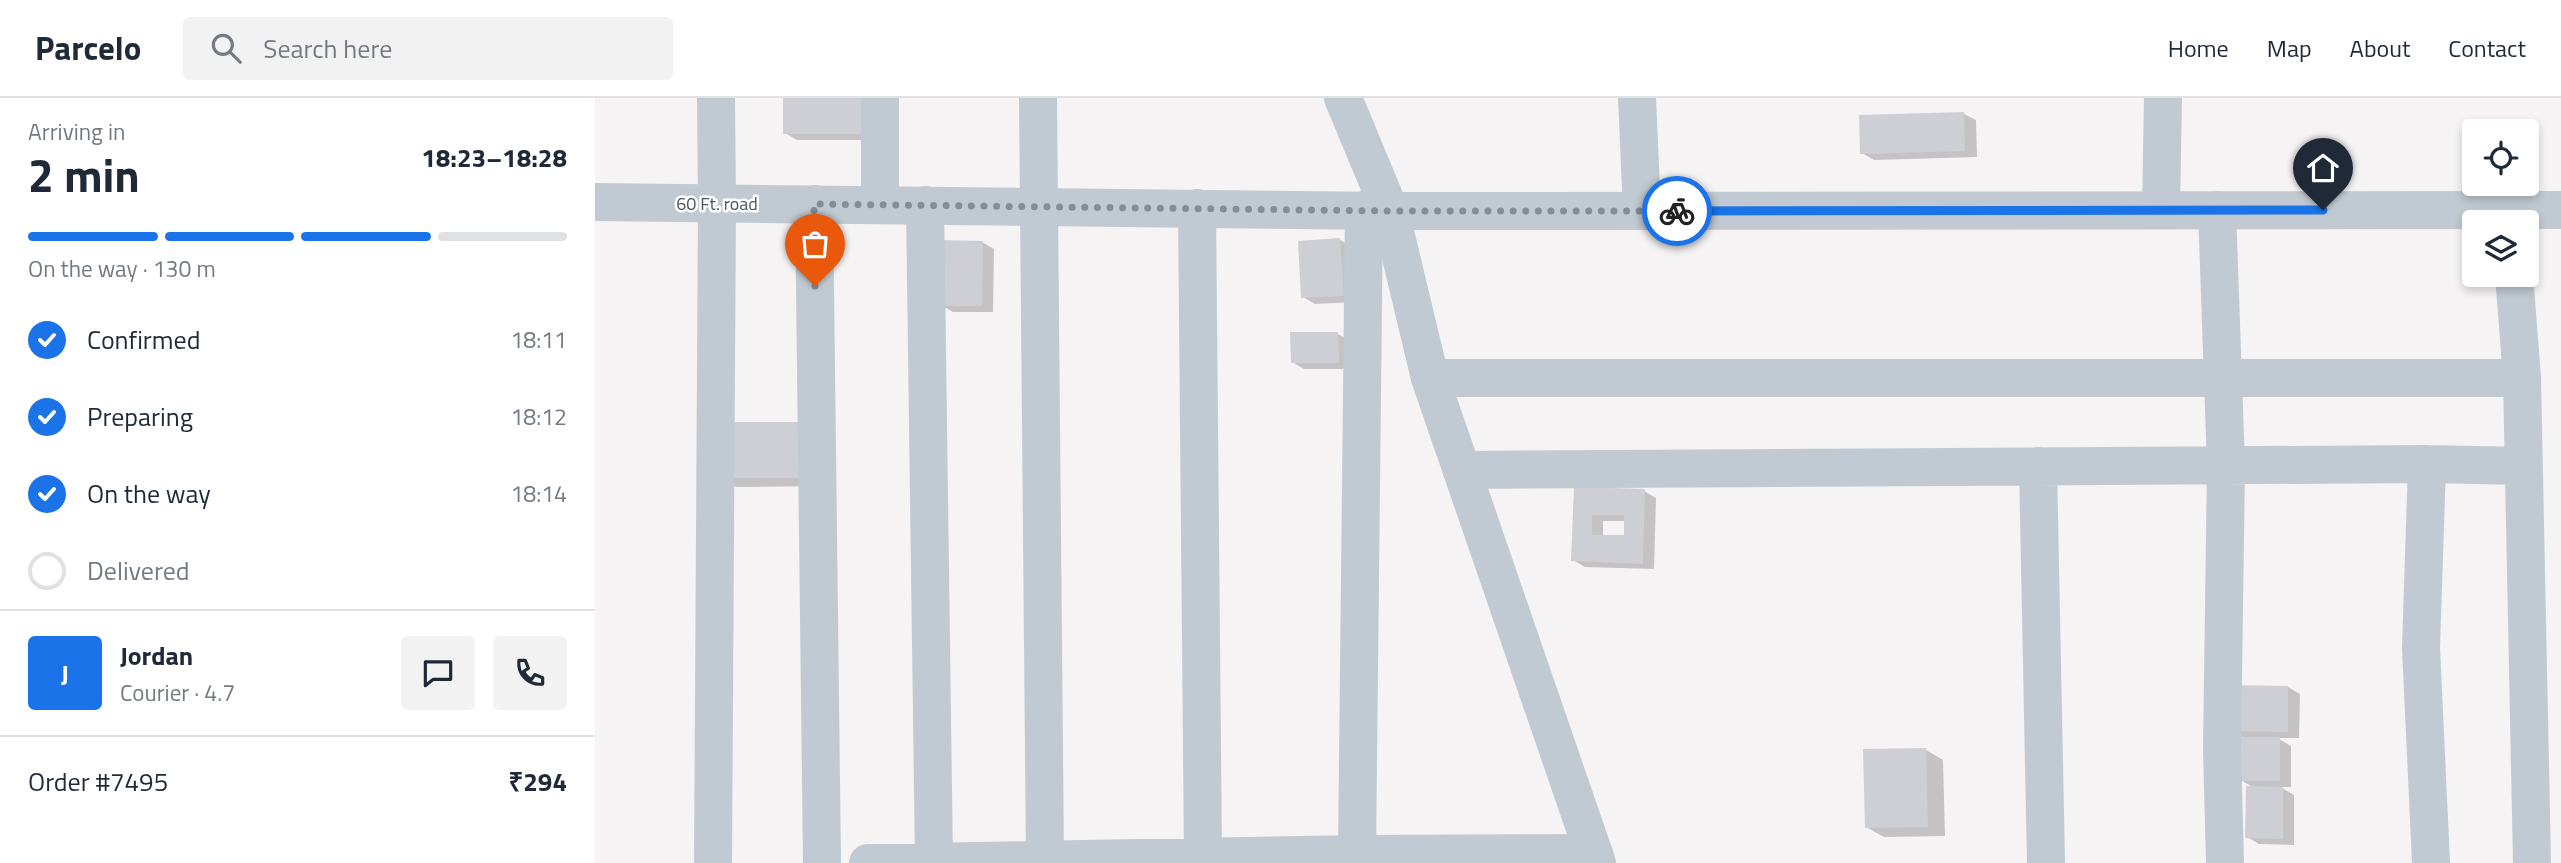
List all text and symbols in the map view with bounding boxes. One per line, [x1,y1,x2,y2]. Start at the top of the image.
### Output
search box [183,17,673,80]
text: Parcelo [35,23,141,73]
icon: search [207,29,245,67]
text: Search here [263,29,392,68]
text: Home [2168,30,2229,66]
text: Map [2267,30,2312,66]
text: About [2350,30,2410,66]
text: Contact [2448,30,2526,66]
text: Arriving in [28,114,125,149]
map controls [2462,119,2539,287]
button: locate [2462,119,2539,196]
text: 18:23–18:28 [421,138,567,177]
pin [2293,138,2353,210]
text: 2 min [28,140,140,210]
icon: home [2304,149,2342,187]
courier [1642,176,1712,246]
street label: 60 Ft. road [676,190,758,217]
icon: bike [1658,192,1696,230]
button: layers [2462,210,2539,287]
pin [785,214,845,286]
icon: bag [796,225,834,263]
text: On the way · 130 m [28,251,216,286]
text: Confirmed [87,320,201,359]
icon: check [28,321,66,359]
text: 18:11 [510,322,567,357]
text: Preparing [87,397,193,436]
icon: check [28,398,66,436]
text: 18:12 [510,399,567,434]
text: On the way [87,474,211,513]
icon: check [28,475,66,513]
text: 18:14 [510,476,567,511]
text: Delivered [87,551,190,590]
text: Jordan [120,636,193,675]
button: chat [401,636,475,710]
button: phone [493,636,567,710]
text: J [61,654,69,693]
text: Courier · 4.7 [120,675,235,710]
text: Order #7495 [28,762,168,801]
text: ₹294 [508,762,567,801]

